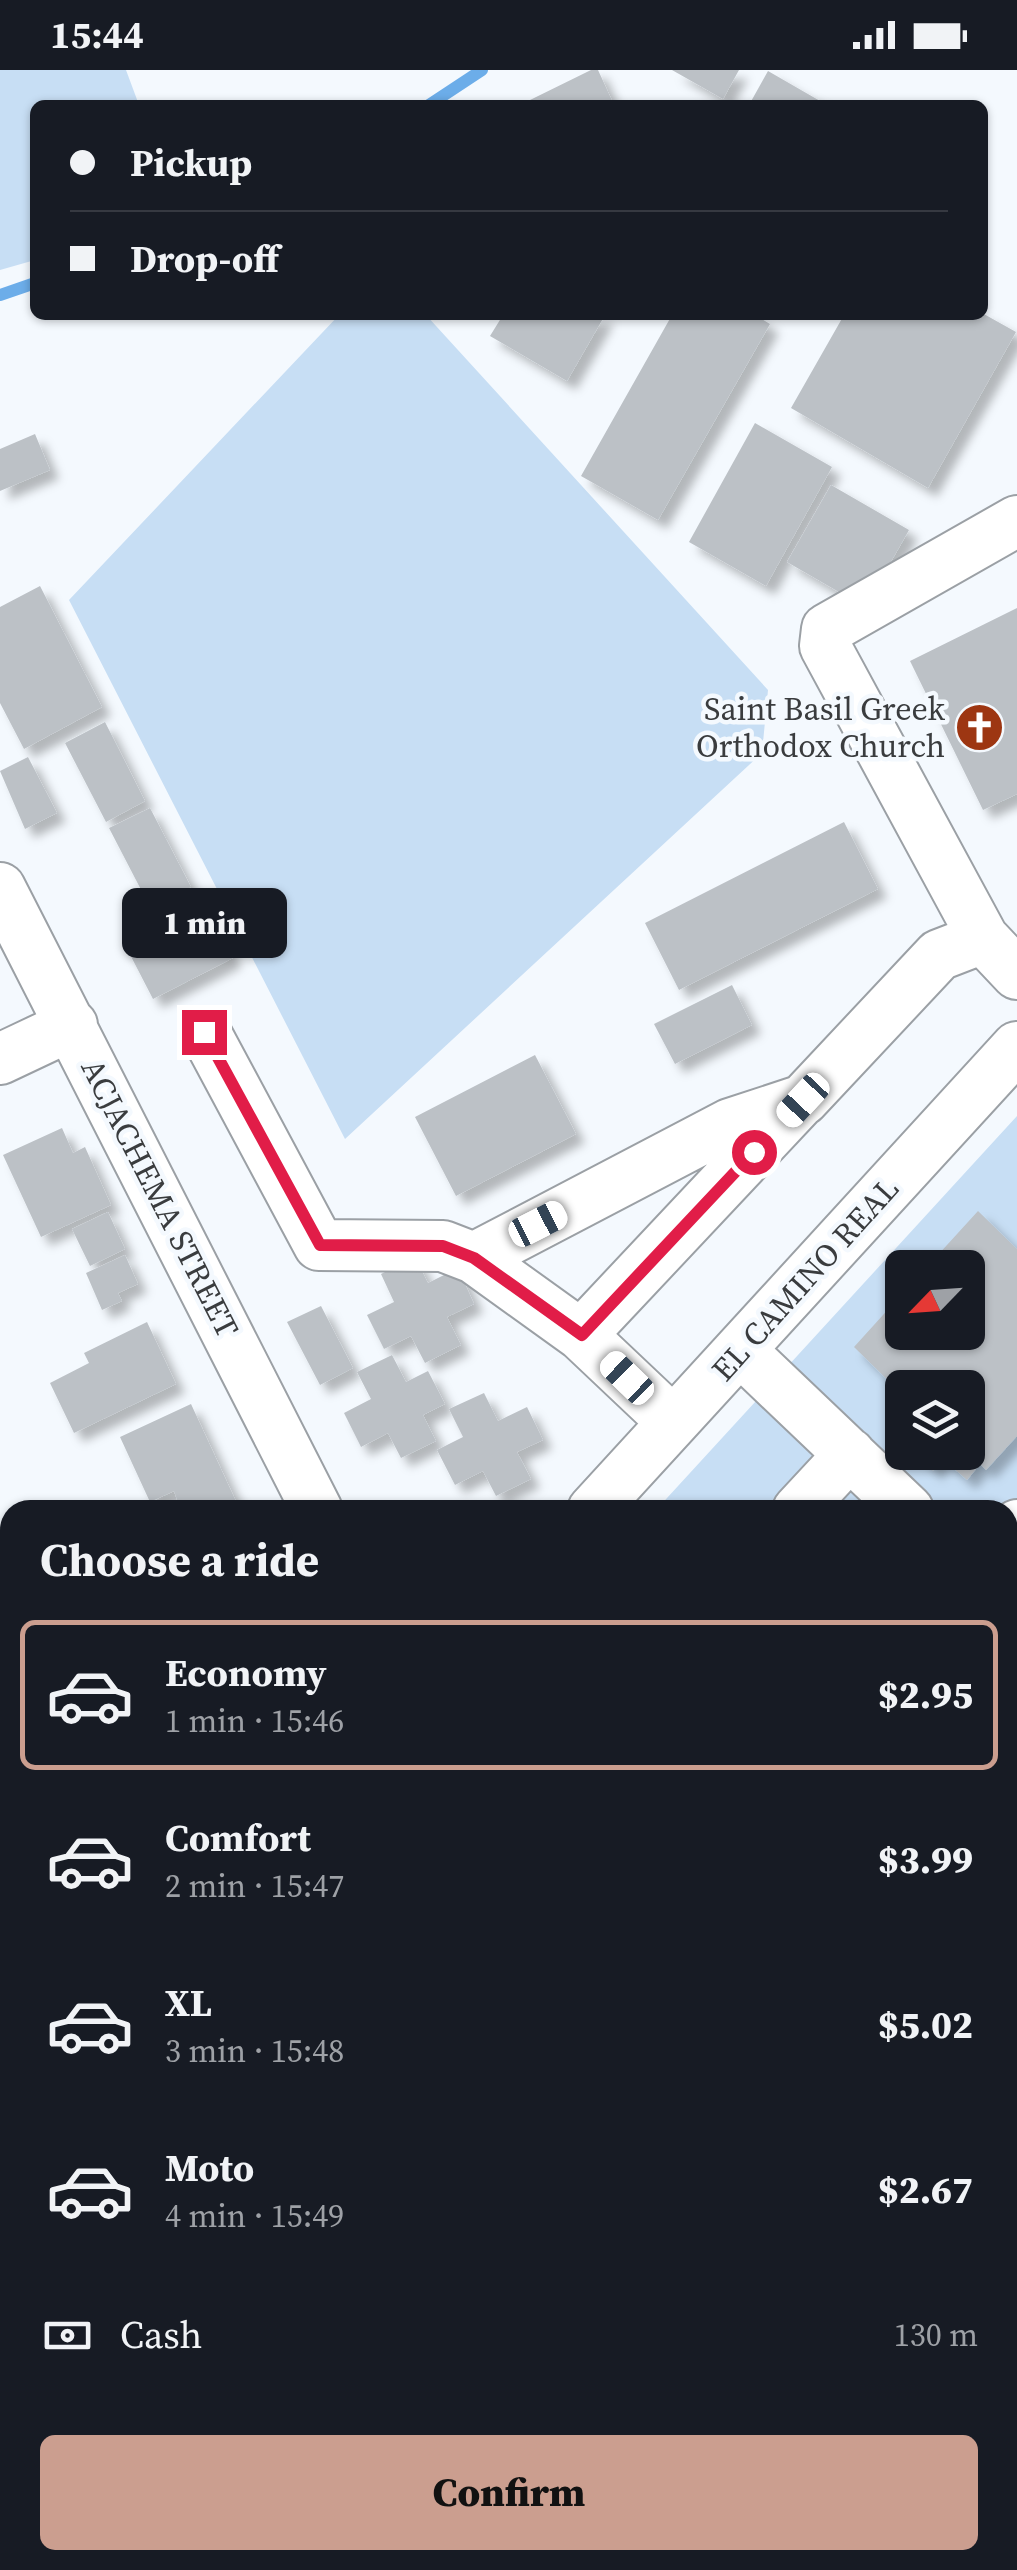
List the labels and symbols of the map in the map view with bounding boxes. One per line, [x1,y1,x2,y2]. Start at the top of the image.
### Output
place label: Saint Basil Greek Orthodox Church [696,687,945,768]
church icon: Saint Basil Greek Orthodox Church [954,701,1006,753]
callout: 1 min [121,887,286,957]
route end [182,1010,227,1055]
street label: ACJACHEMA STREET [71,1051,249,1345]
car [772,1068,834,1132]
route start [732,1130,777,1175]
street label: EL CAMINO REAL [701,1167,909,1391]
car [504,1197,572,1251]
north arrow [885,1250,985,1350]
car [595,1346,659,1410]

